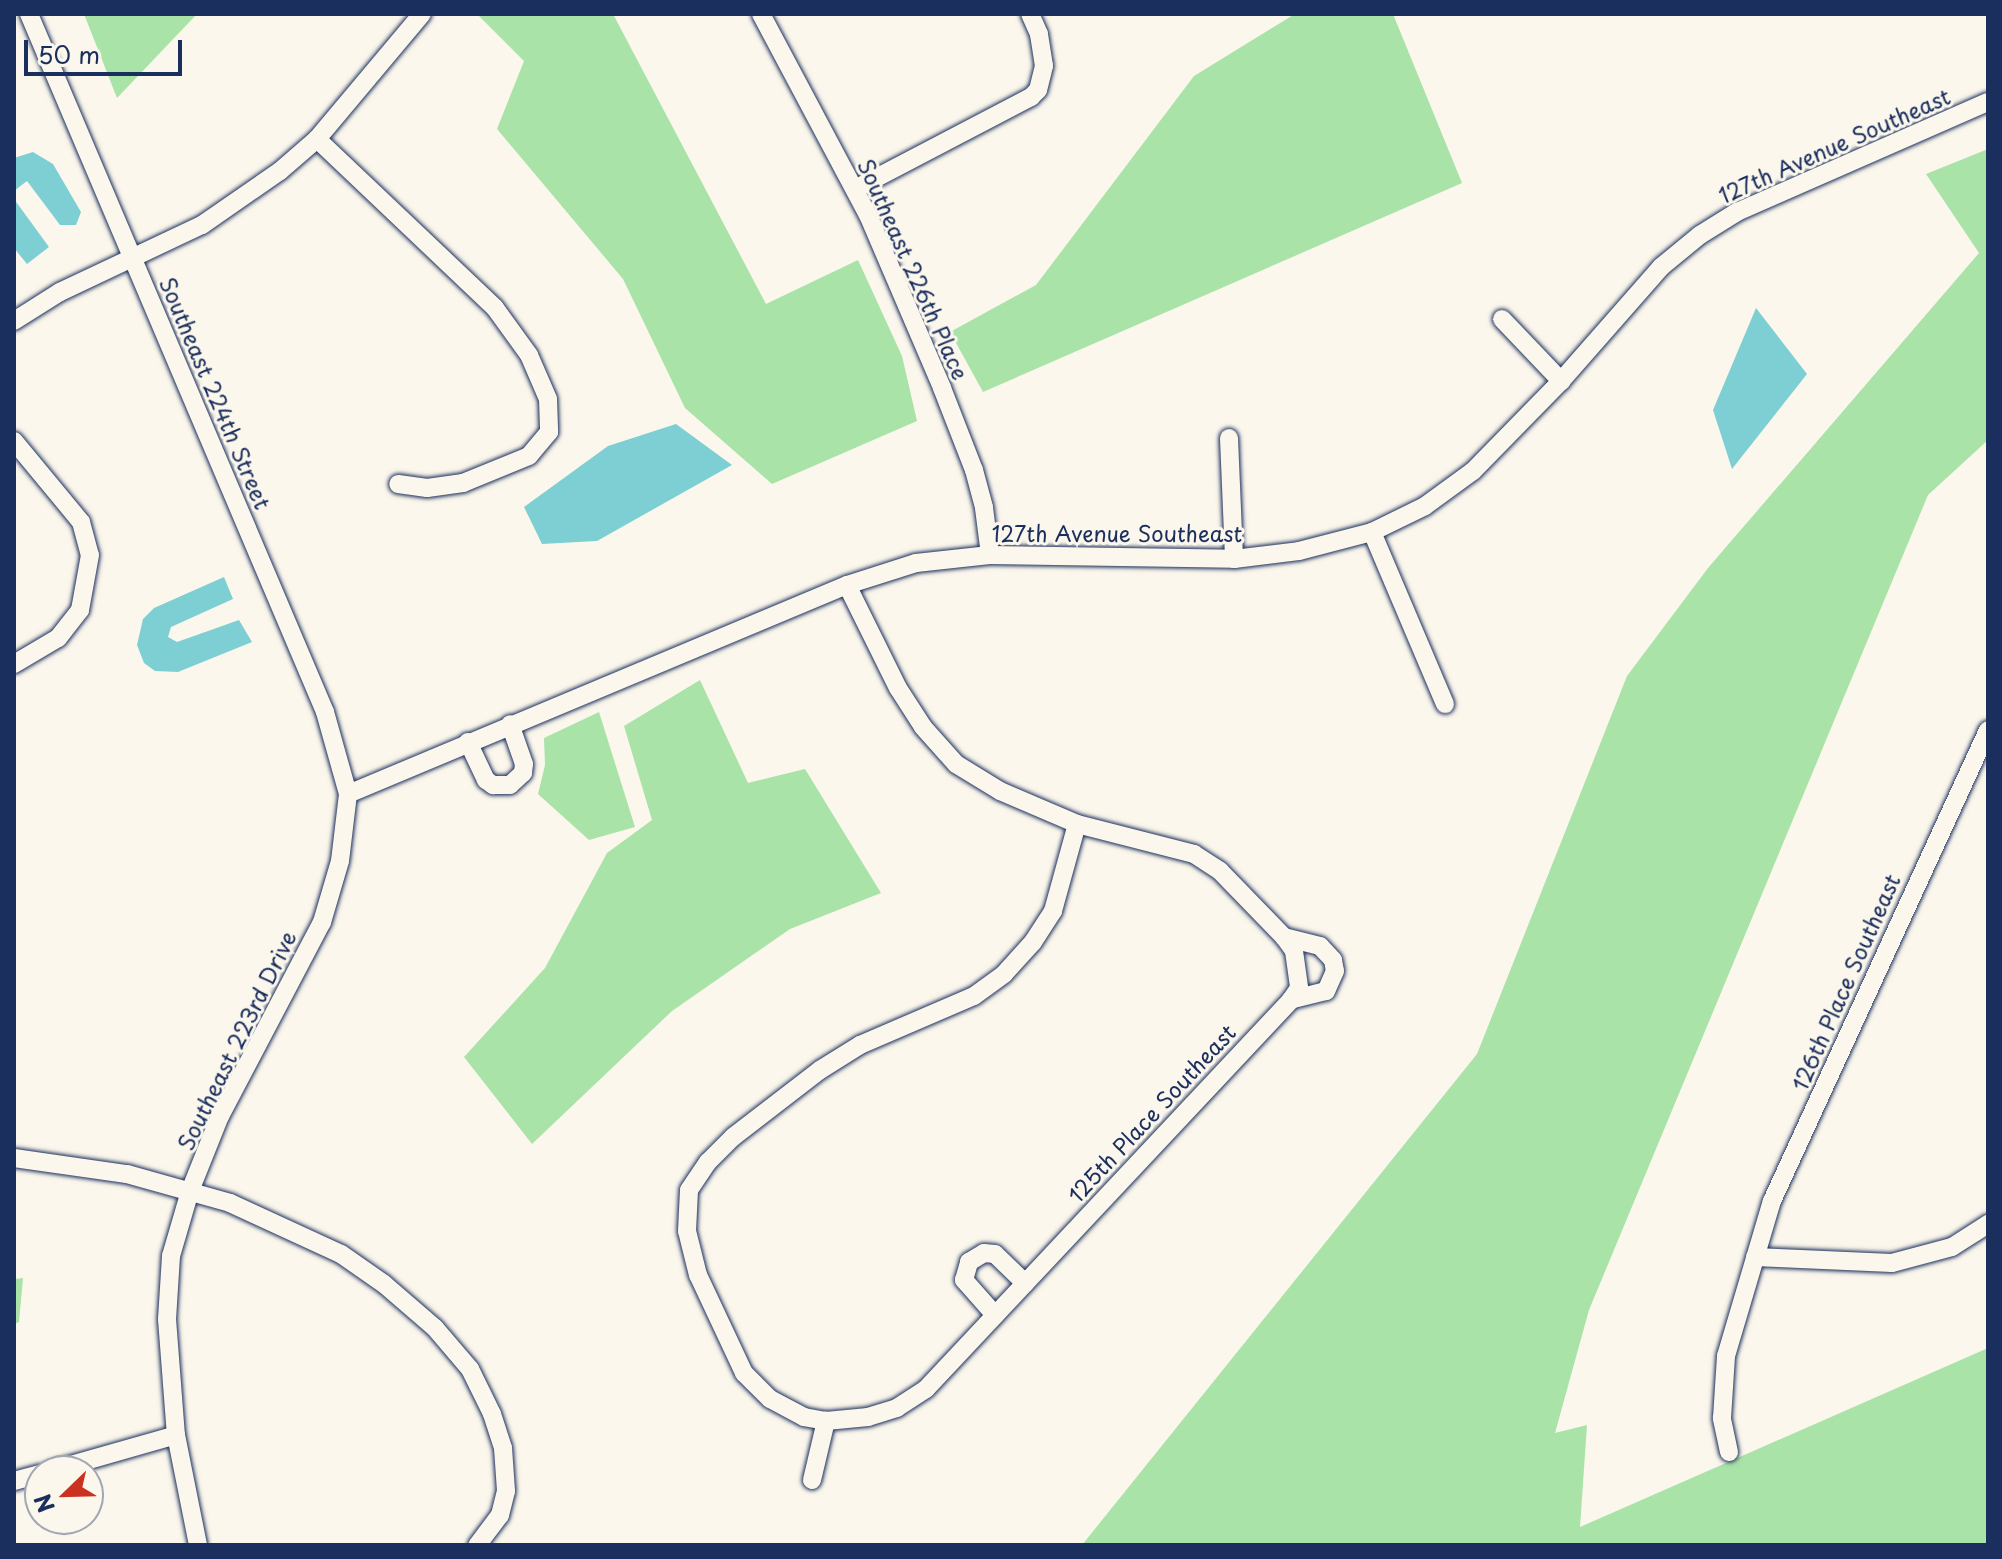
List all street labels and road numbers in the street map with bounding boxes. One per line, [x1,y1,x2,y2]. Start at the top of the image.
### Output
street label: 127th Avenue Southeast [1714,82,1954,208]
street label: Southeast 226th Place [853,154,975,384]
street label: Southeast 224th Street [155,274,277,512]
street label: 127th Avenue Southeast [992,520,1242,546]
street label: 126th Place Southeast [1785,869,1905,1095]
street label: Southeast 223rd Drive [171,926,301,1154]
street label: 125th Place Southeast [1062,1019,1240,1207]

